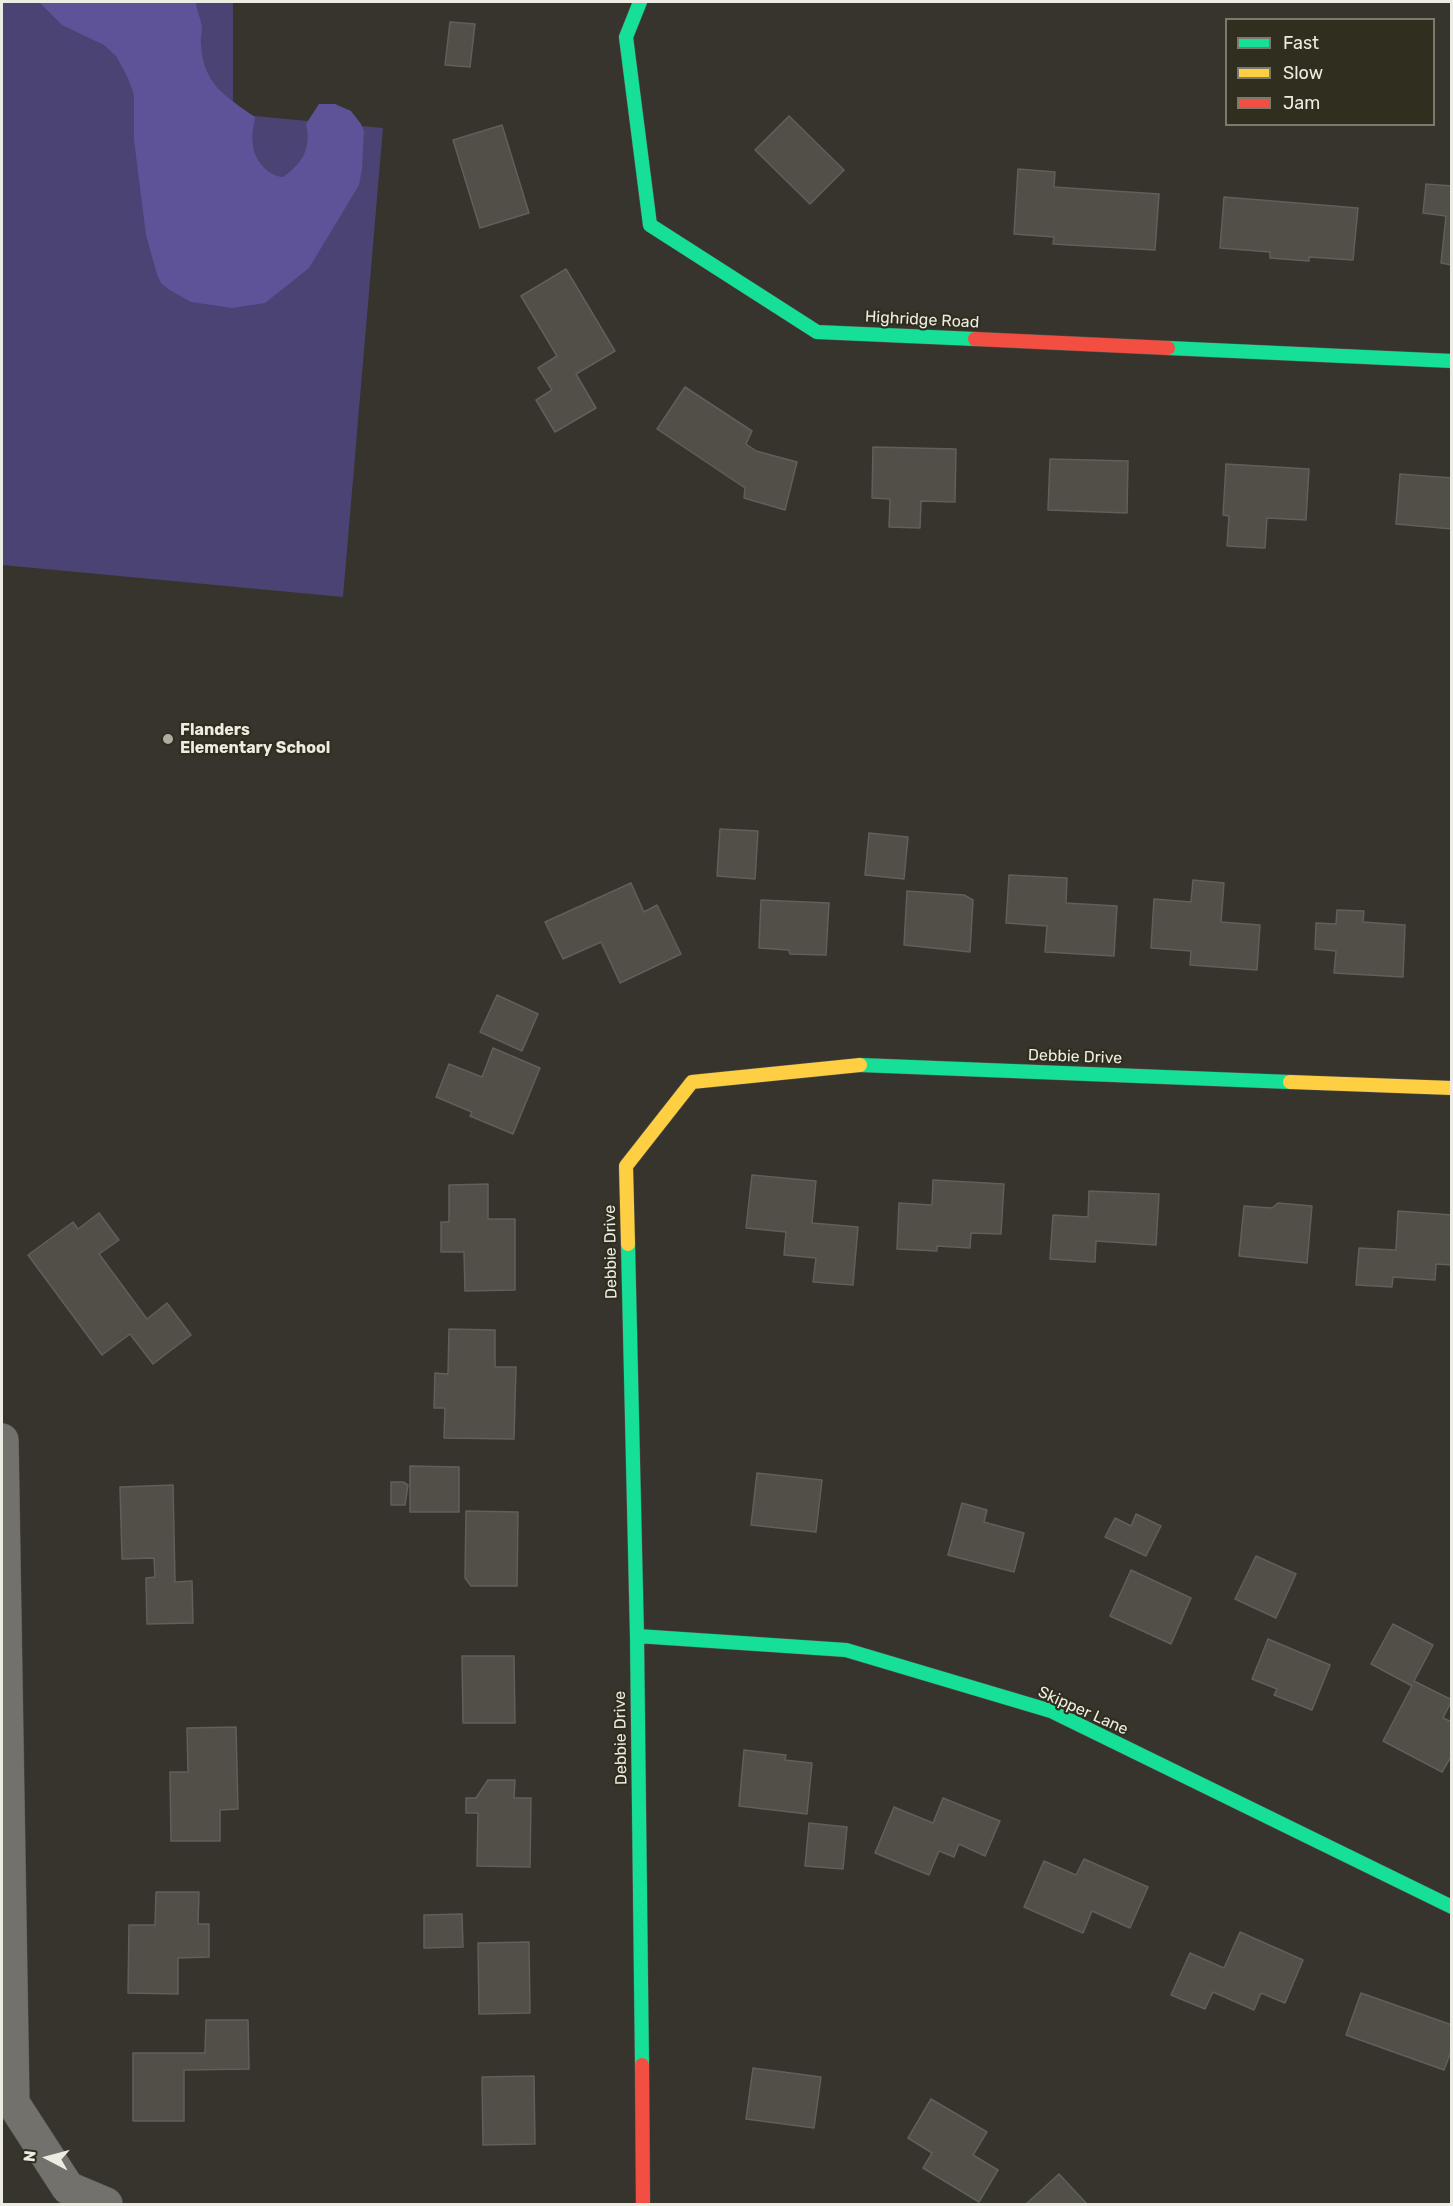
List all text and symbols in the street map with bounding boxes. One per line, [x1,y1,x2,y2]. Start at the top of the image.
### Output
legend [1225,18,1435,126]
text: Fast [1283,32,1319,54]
text: Slow [1283,62,1323,84]
text: Jam [1283,92,1320,114]
street label: Highridge Road [864,307,980,333]
place label: Flanders Elementary School [180,720,330,758]
marker: Flanders Elementary School [161,732,175,746]
street label: Debbie Drive [1028,1046,1122,1068]
street label: Debbie Drive [601,1205,621,1299]
street label: Skipper Lane [1035,1683,1131,1739]
street label: Debbie Drive [611,1691,631,1785]
north arrow [18,2128,78,2188]
text: N [20,2149,40,2163]

